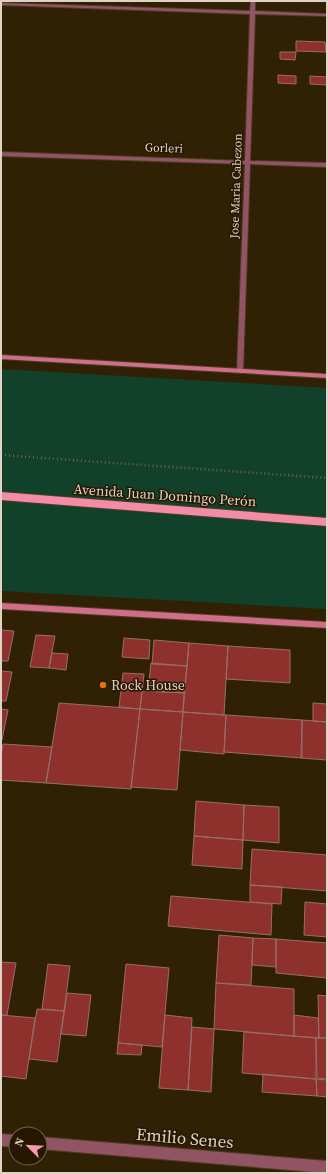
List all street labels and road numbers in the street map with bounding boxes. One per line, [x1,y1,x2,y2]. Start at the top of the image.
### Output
street label: Jose Maria Cabezon [226,133,246,240]
street label: Gorleri [145,139,184,157]
street label: Avenida Juan Domingo Perón [73,479,257,511]
street label: Emilio Senes [135,1122,235,1154]

